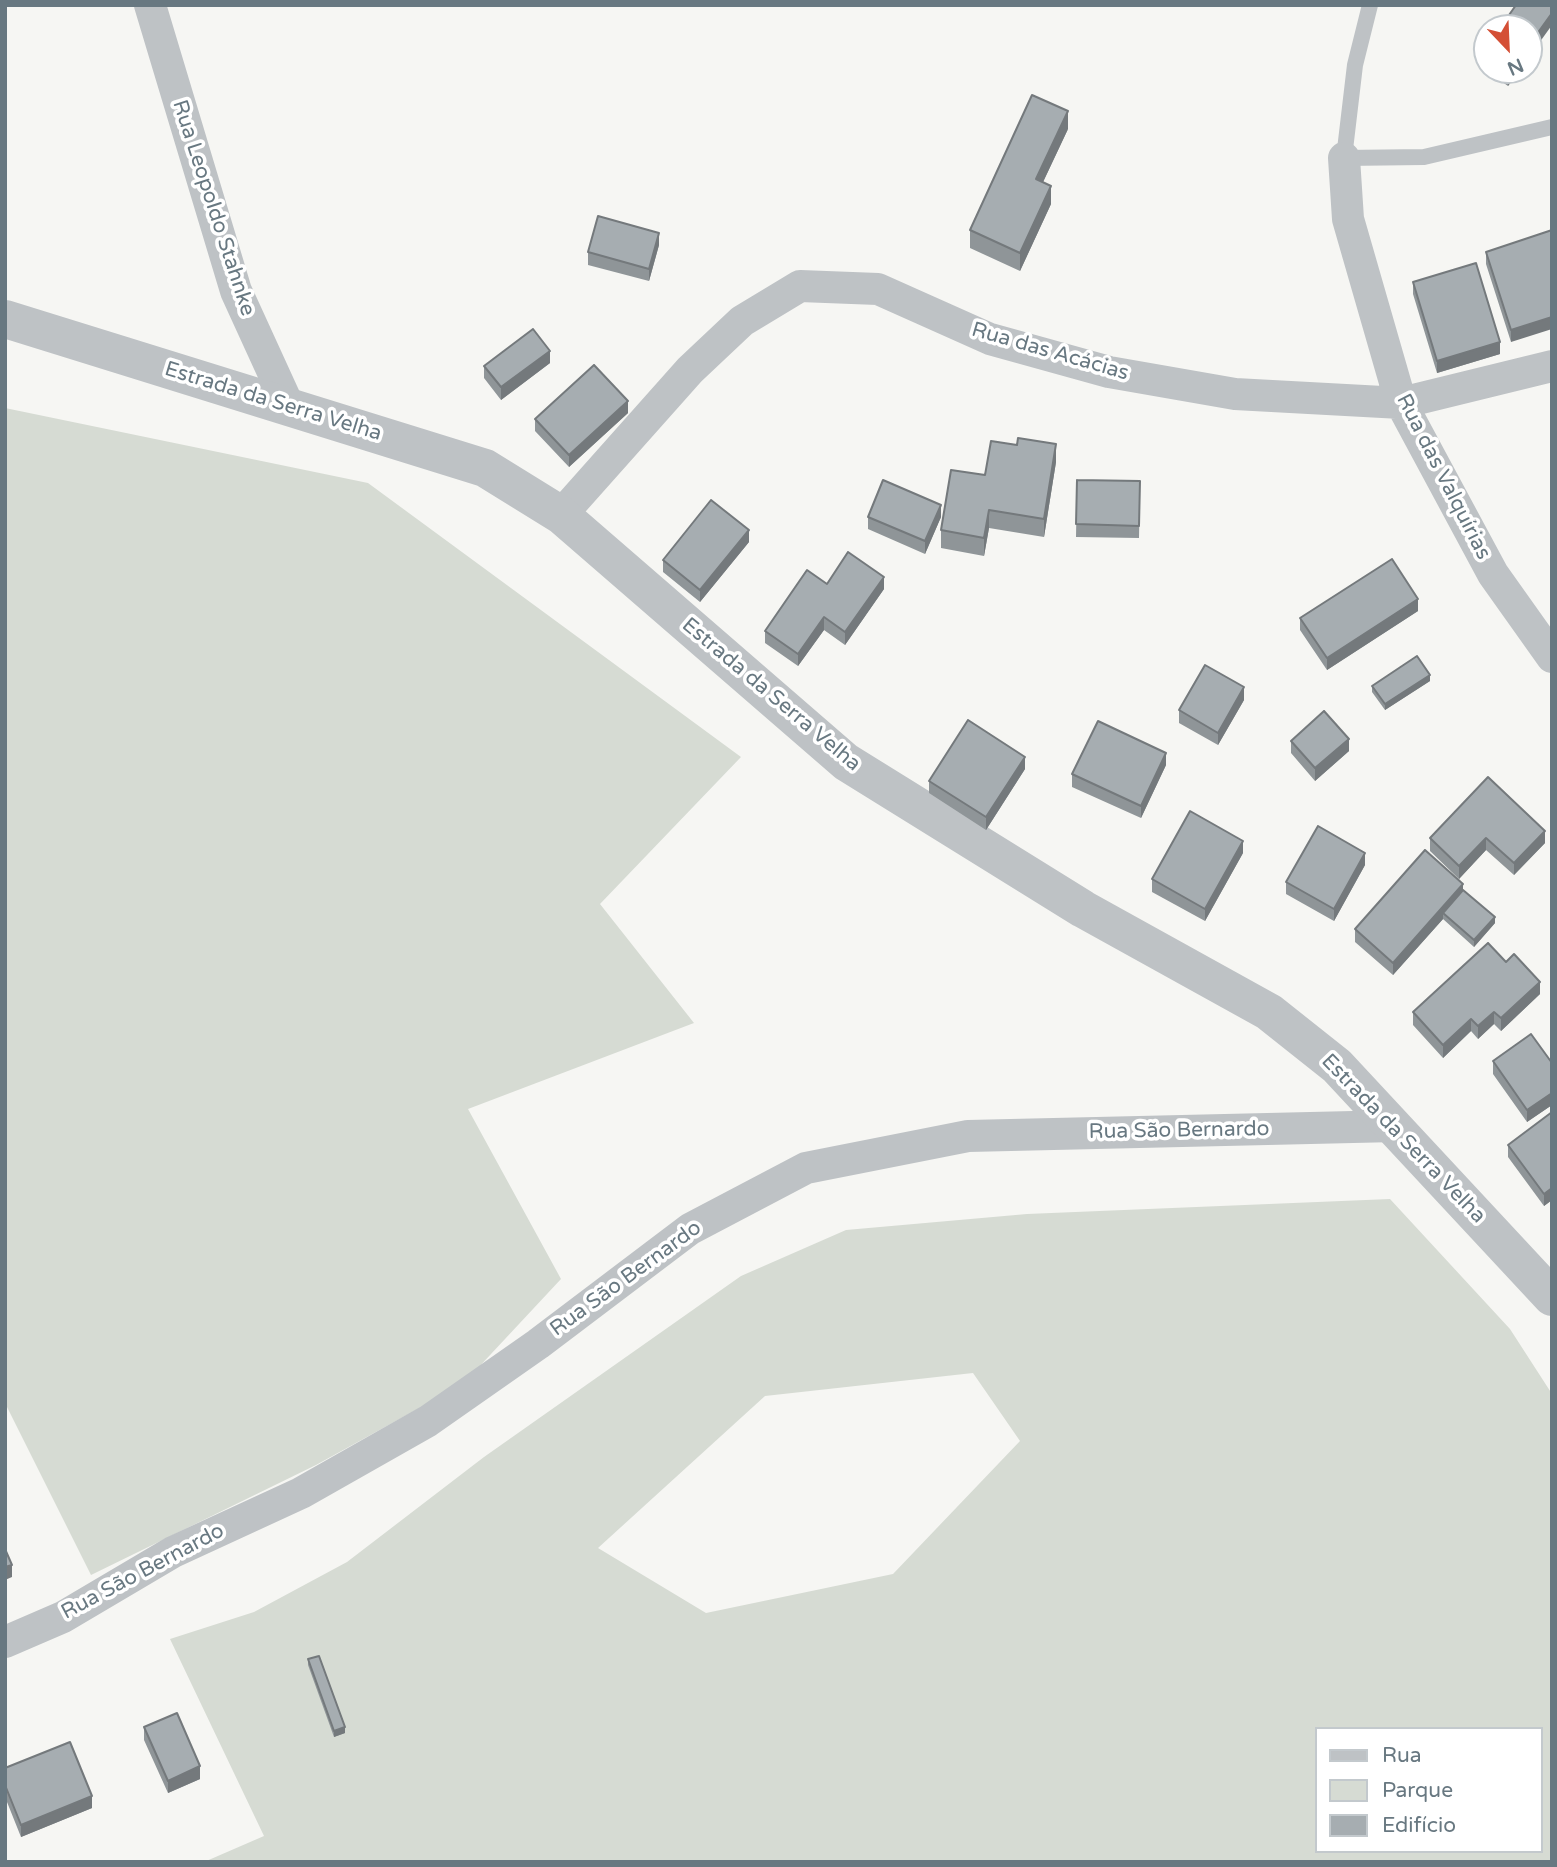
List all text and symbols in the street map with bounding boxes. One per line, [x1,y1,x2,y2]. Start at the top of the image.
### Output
north arrow [1473,14,1543,84]
text: N [1504,53,1527,80]
street label: Rua Leopoldo Stahnke [166,97,260,319]
street label: Rua das Acácias [969,318,1131,386]
street label: Estrada da Serra Velha [162,357,384,447]
street label: Rua das Valquírias [1390,390,1496,564]
street label: Estrada da Serra Velha [677,613,865,777]
street label: Estrada da Serra Velha [1316,1049,1490,1229]
street label: Rua São Bernardo [1088,1117,1270,1145]
street label: Rua São Bernardo [546,1216,706,1342]
street label: Rua São Bernardo [57,1518,229,1626]
legend [1316,1727,1543,1853]
text: Rua [1382,1743,1422,1768]
text: Parque [1382,1778,1453,1803]
text: Edifício [1382,1813,1456,1838]

